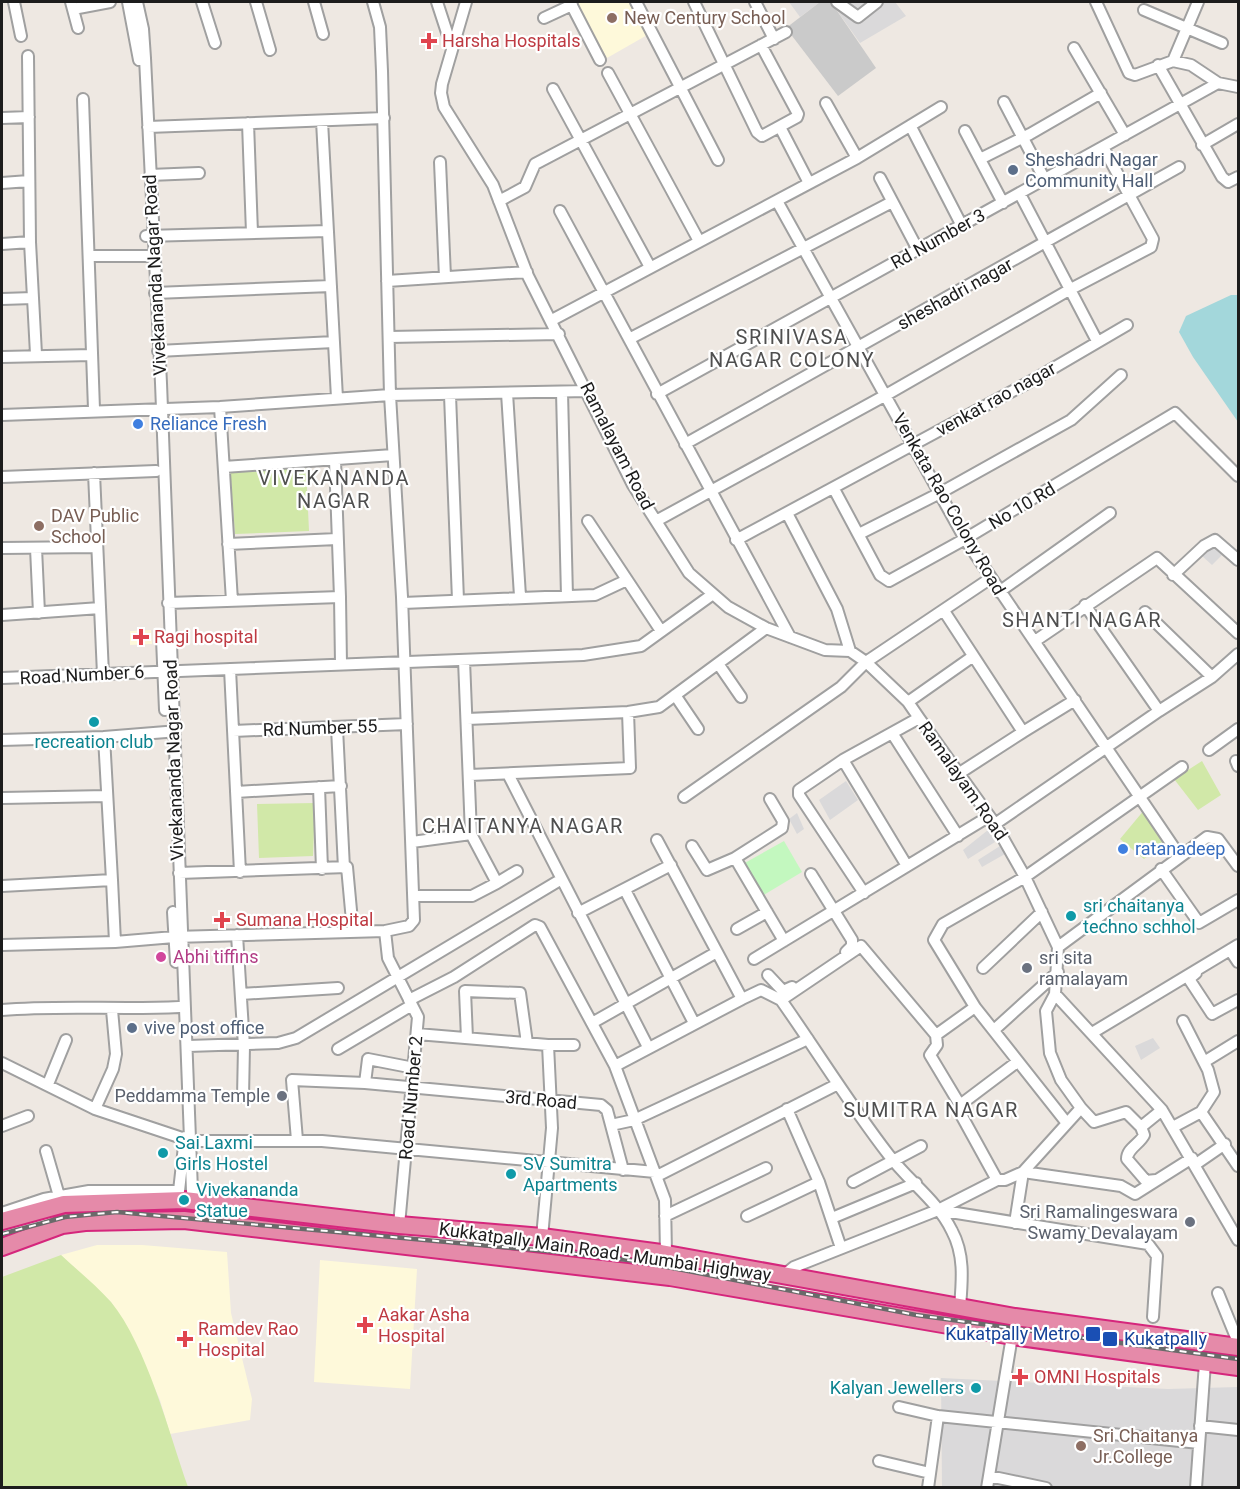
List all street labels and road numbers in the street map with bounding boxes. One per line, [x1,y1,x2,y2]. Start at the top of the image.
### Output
street label: Vivekananda Nagar Road [139,174,170,376]
street label: Rd Number 3 [887,204,989,273]
street label: sheshadri nagar [893,253,1016,334]
street label: venkat rao nagar [932,357,1059,440]
street label: Ramalayam Road [576,379,659,513]
street label: Venkata Rao Colony Road [889,409,1010,598]
street label: No 10 Rd [985,478,1059,534]
street label: Vivekananda Nagar Road [159,659,188,861]
street label: Road Number 6 [19,661,145,688]
street label: Rd Number 55 [262,715,378,740]
street label: Ramalayam Road [915,717,1012,844]
street label: Road Number 2 [395,1035,426,1161]
street label: 3rd Road [504,1086,578,1113]
street label: Kukkatpally Main Road - Mumbai Highway [438,1218,773,1285]

